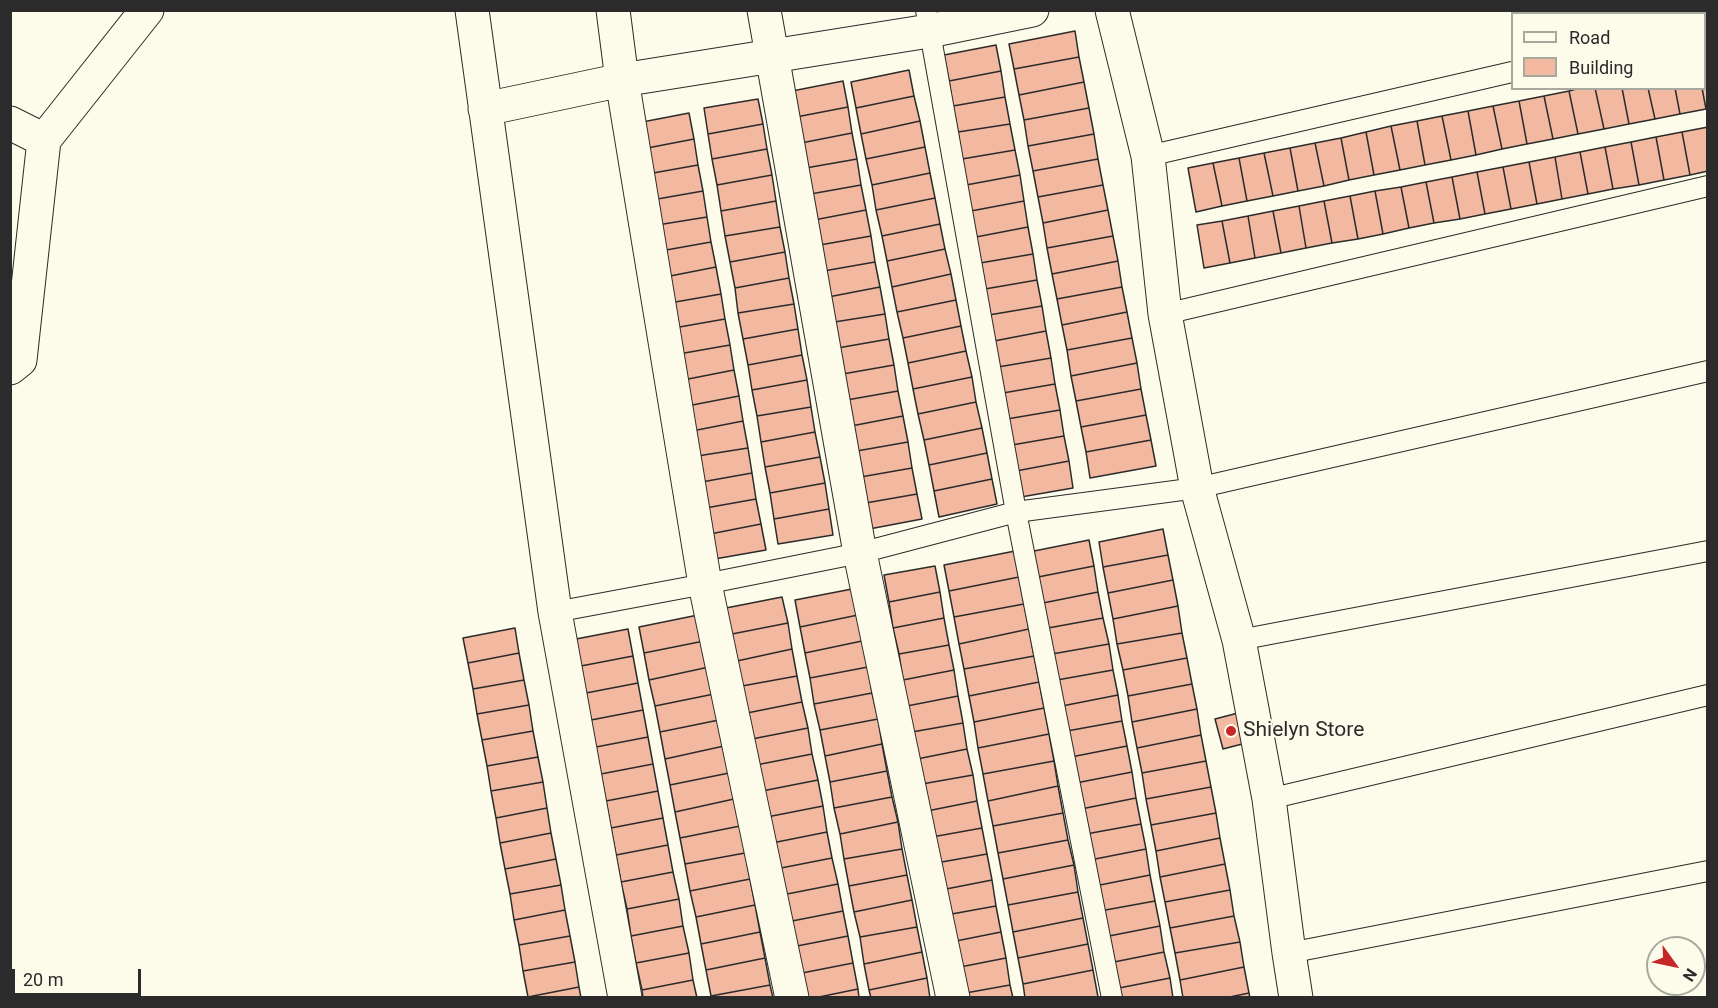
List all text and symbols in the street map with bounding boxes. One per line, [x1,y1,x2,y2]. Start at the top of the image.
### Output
legend [1511,12,1706,90]
text: Road [1569,27,1610,48]
text: Building [1569,57,1633,78]
place label: Shielyn Store [1243,718,1364,744]
marker: Shielyn Store [1224,724,1238,738]
north arrow [1646,936,1706,996]
scale bar [15,957,144,995]
text: N [1679,965,1701,985]
text: 20 m [23,969,63,990]

